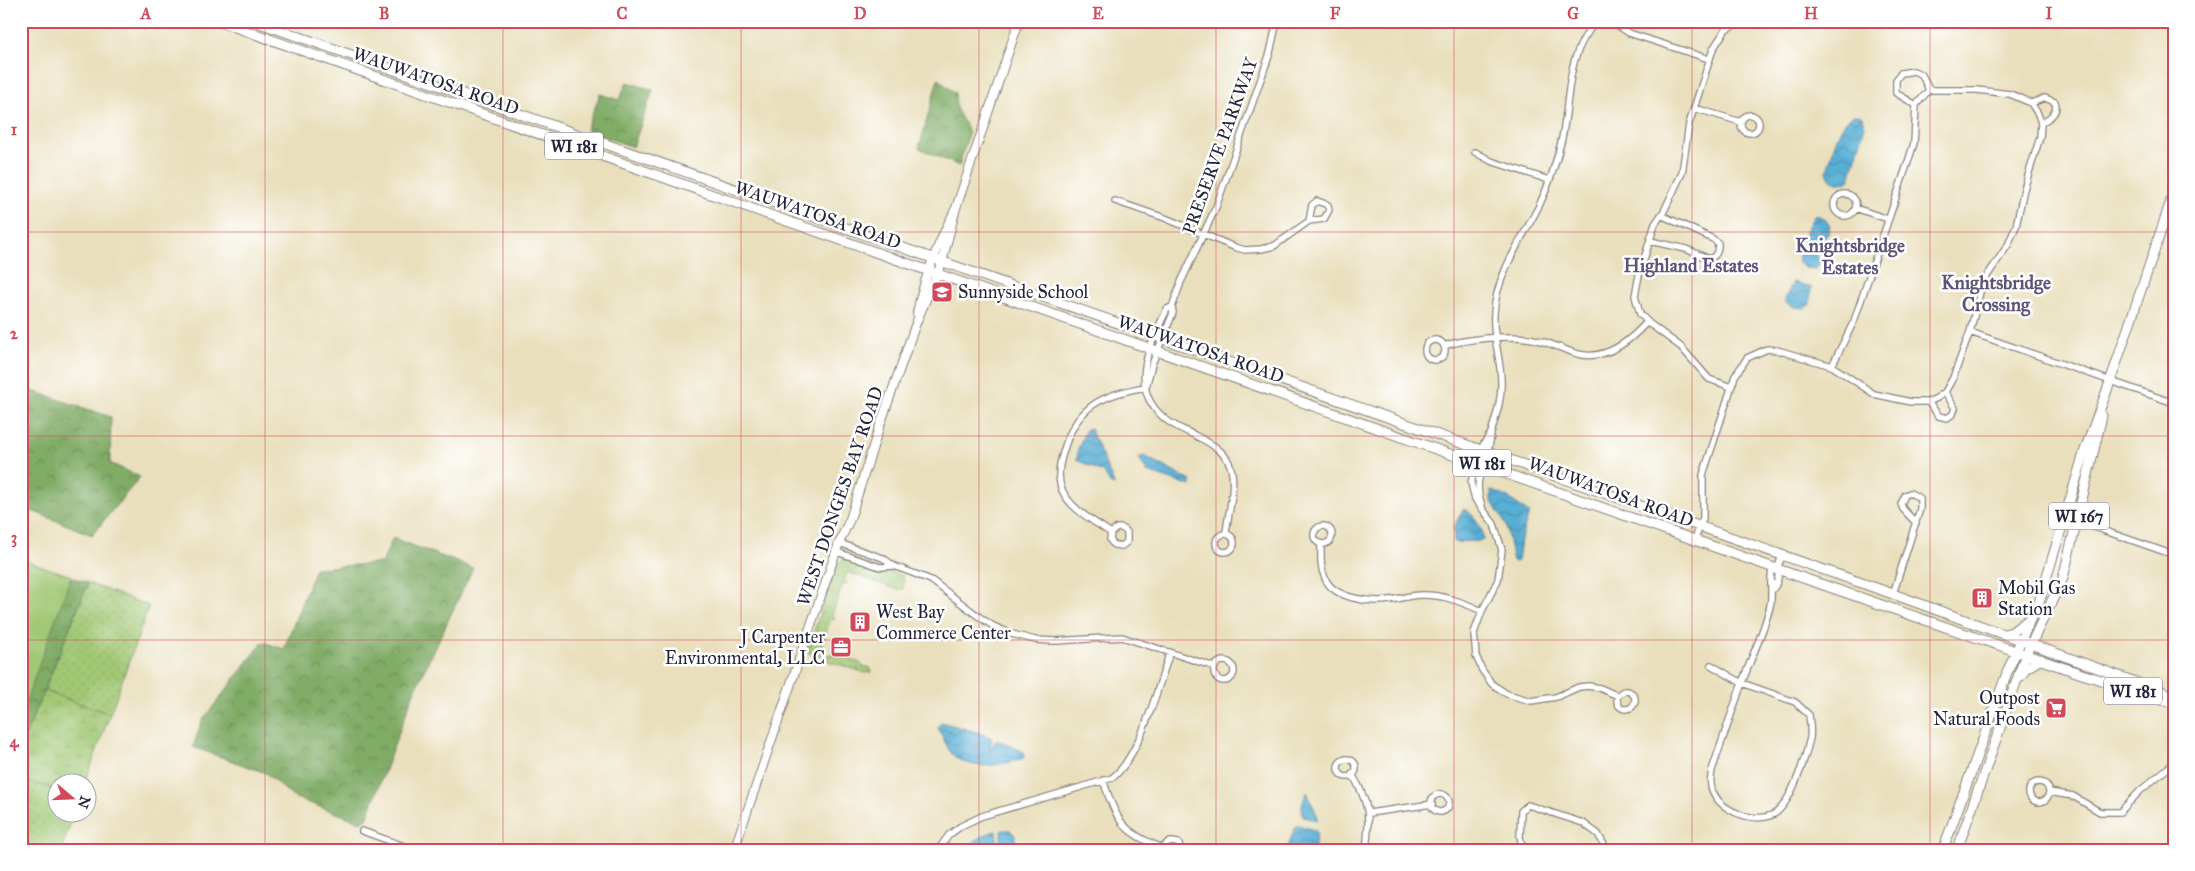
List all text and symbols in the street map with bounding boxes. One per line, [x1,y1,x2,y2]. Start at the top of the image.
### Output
text: A [140,4,152,23]
text: B [379,4,389,23]
text: C [617,4,628,23]
text: D [854,4,867,23]
text: E [1092,4,1104,23]
text: F [1330,4,1341,23]
text: G [1567,4,1579,23]
text: H [1804,4,1818,23]
text: I [2046,4,2053,23]
street label: WAUWATOSA ROAD [350,42,522,120]
street label: PRESERVE PARKWAY [1178,54,1262,237]
text: 1 [11,120,18,139]
road number: WI 181 [545,132,603,160]
street label: WAUWATOSA ROAD [732,176,904,254]
district label: Knightsbridge Estates [1795,234,1905,279]
district label: Highland Estates [1623,254,1759,278]
district label: Knightsbridge Crossing [1941,271,2051,317]
school or university icon: Sunnyside School [930,280,954,304]
place label: Sunnyside School [958,281,1089,303]
street label: WAUWATOSA ROAD [1115,310,1287,388]
text: 2 [10,324,19,343]
street label: WEST DONGES BAY ROAD [792,383,888,609]
road number: WI 181 [1453,449,1511,476]
street label: WAUWATOSA ROAD [1525,452,1697,532]
road number: WI 167 [2049,502,2109,530]
text: 3 [11,528,17,548]
place label: Mobil Gas Station [1998,577,2075,620]
building icon: Mobil Gas Station [1970,586,1994,610]
place label: West Bay Commerce Center [876,601,1011,644]
building icon: West Bay Commerce Center [848,610,872,634]
place label: J Carpenter Environmental, LLC [665,626,825,669]
office icon: J Carpenter Environmental, LLC [829,635,853,659]
road number: WI 181 [2104,678,2162,704]
place label: Outpost Natural Foods [1933,687,2041,730]
supermarket icon: Outpost Natural Foods [2044,696,2068,720]
text: 4 [10,732,20,752]
north arrow [48,774,98,824]
text: N [74,794,94,811]

